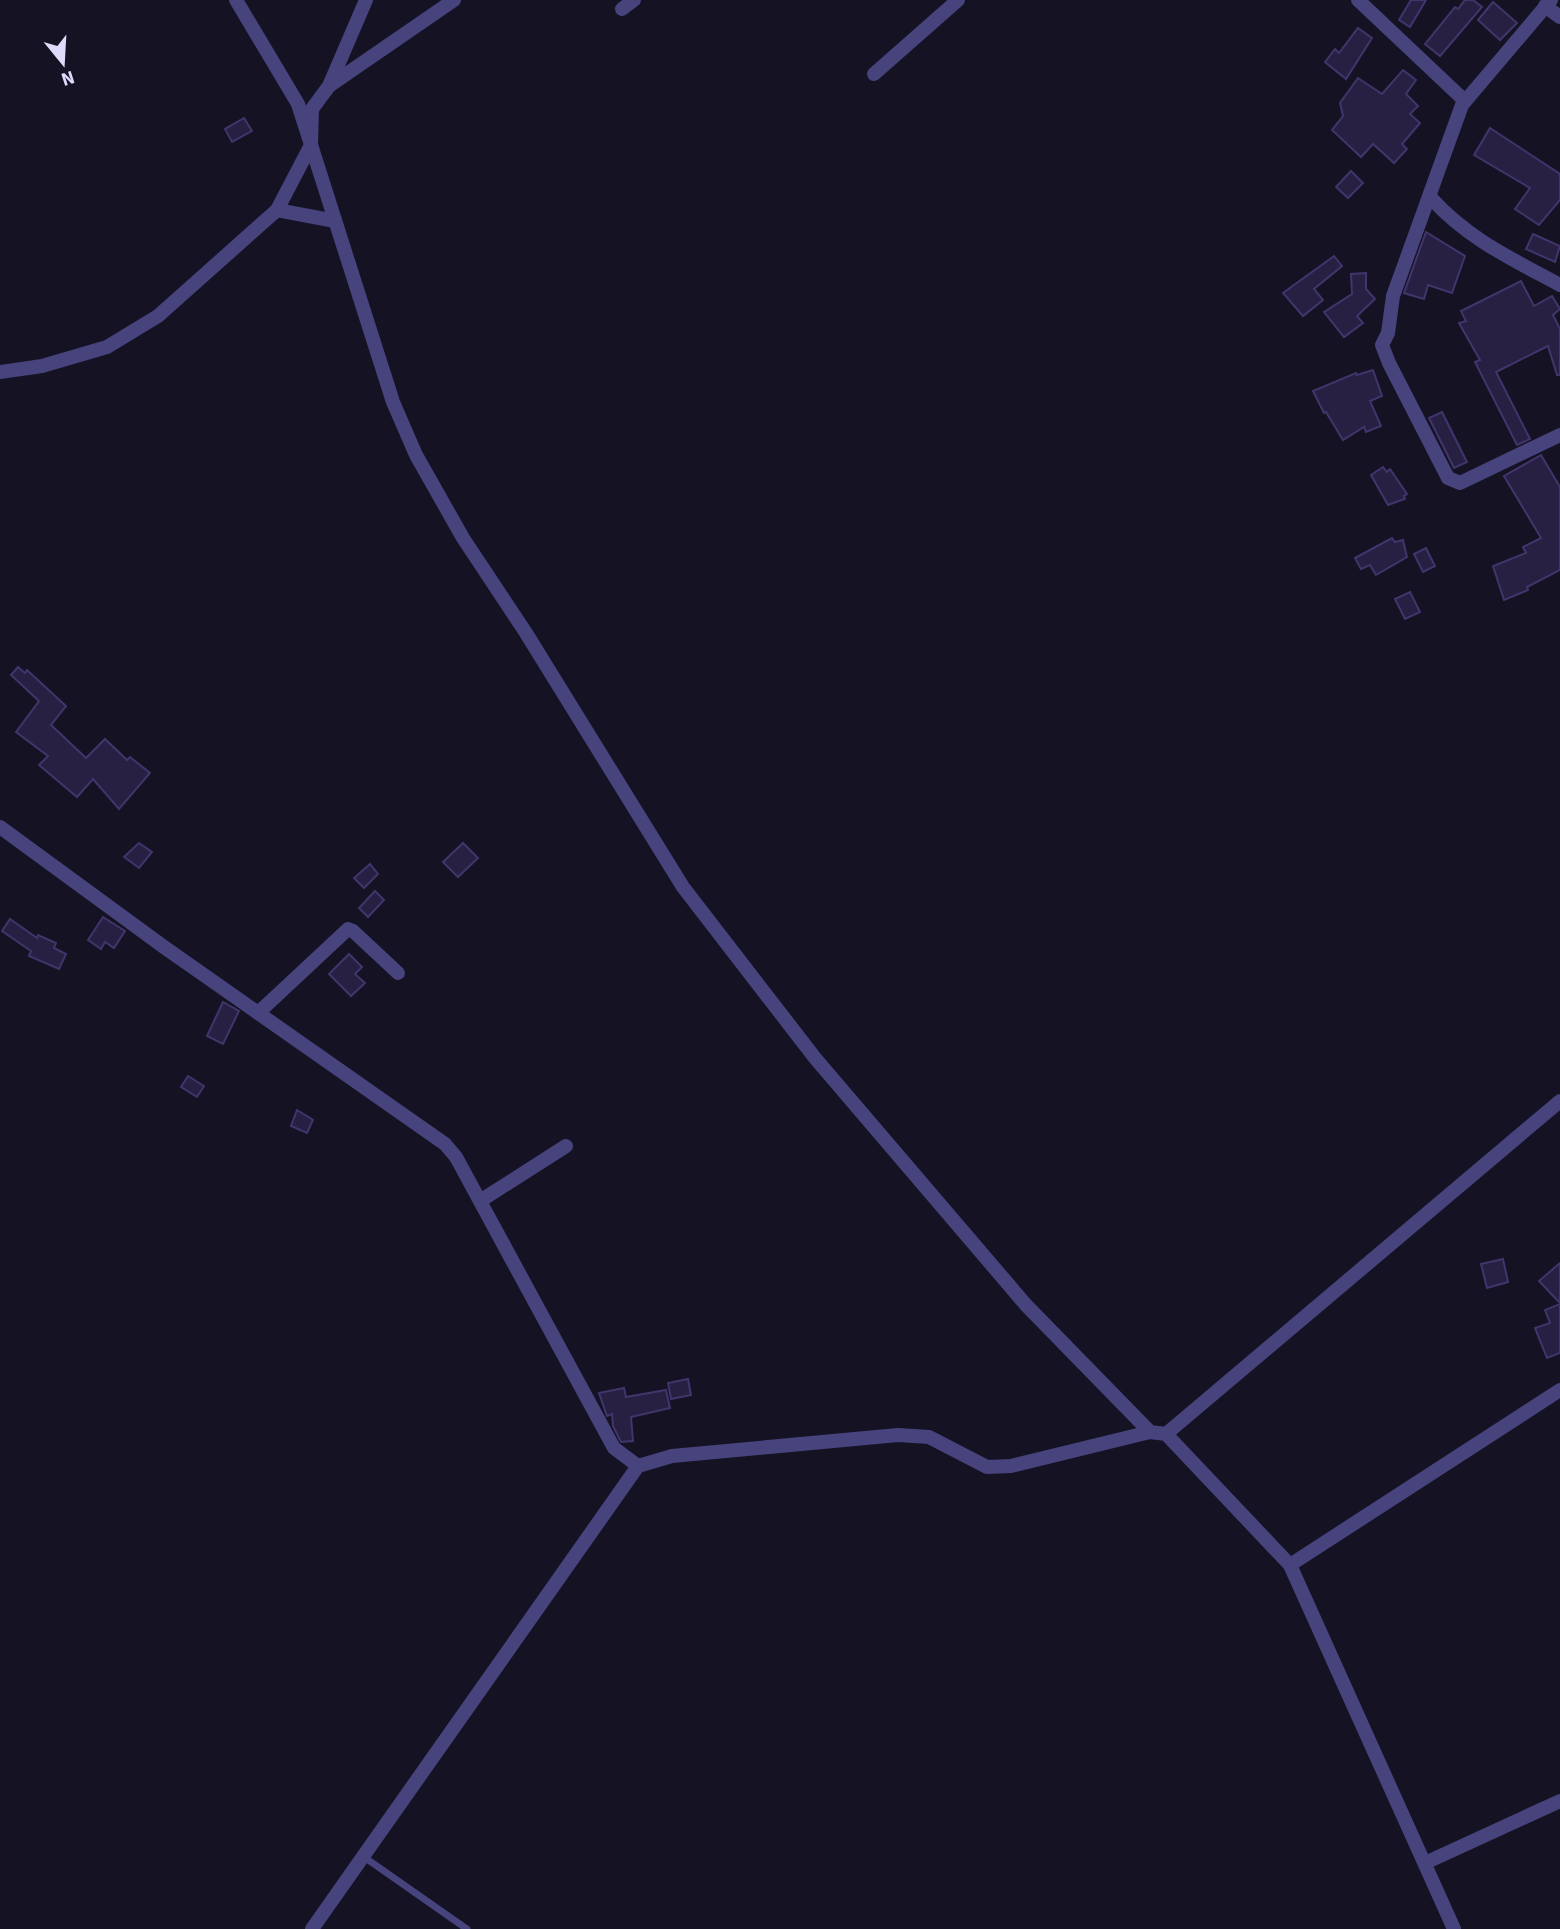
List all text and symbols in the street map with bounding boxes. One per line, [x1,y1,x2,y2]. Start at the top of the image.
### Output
north arrow [28,28,98,98]
text: N [58,63,78,93]

